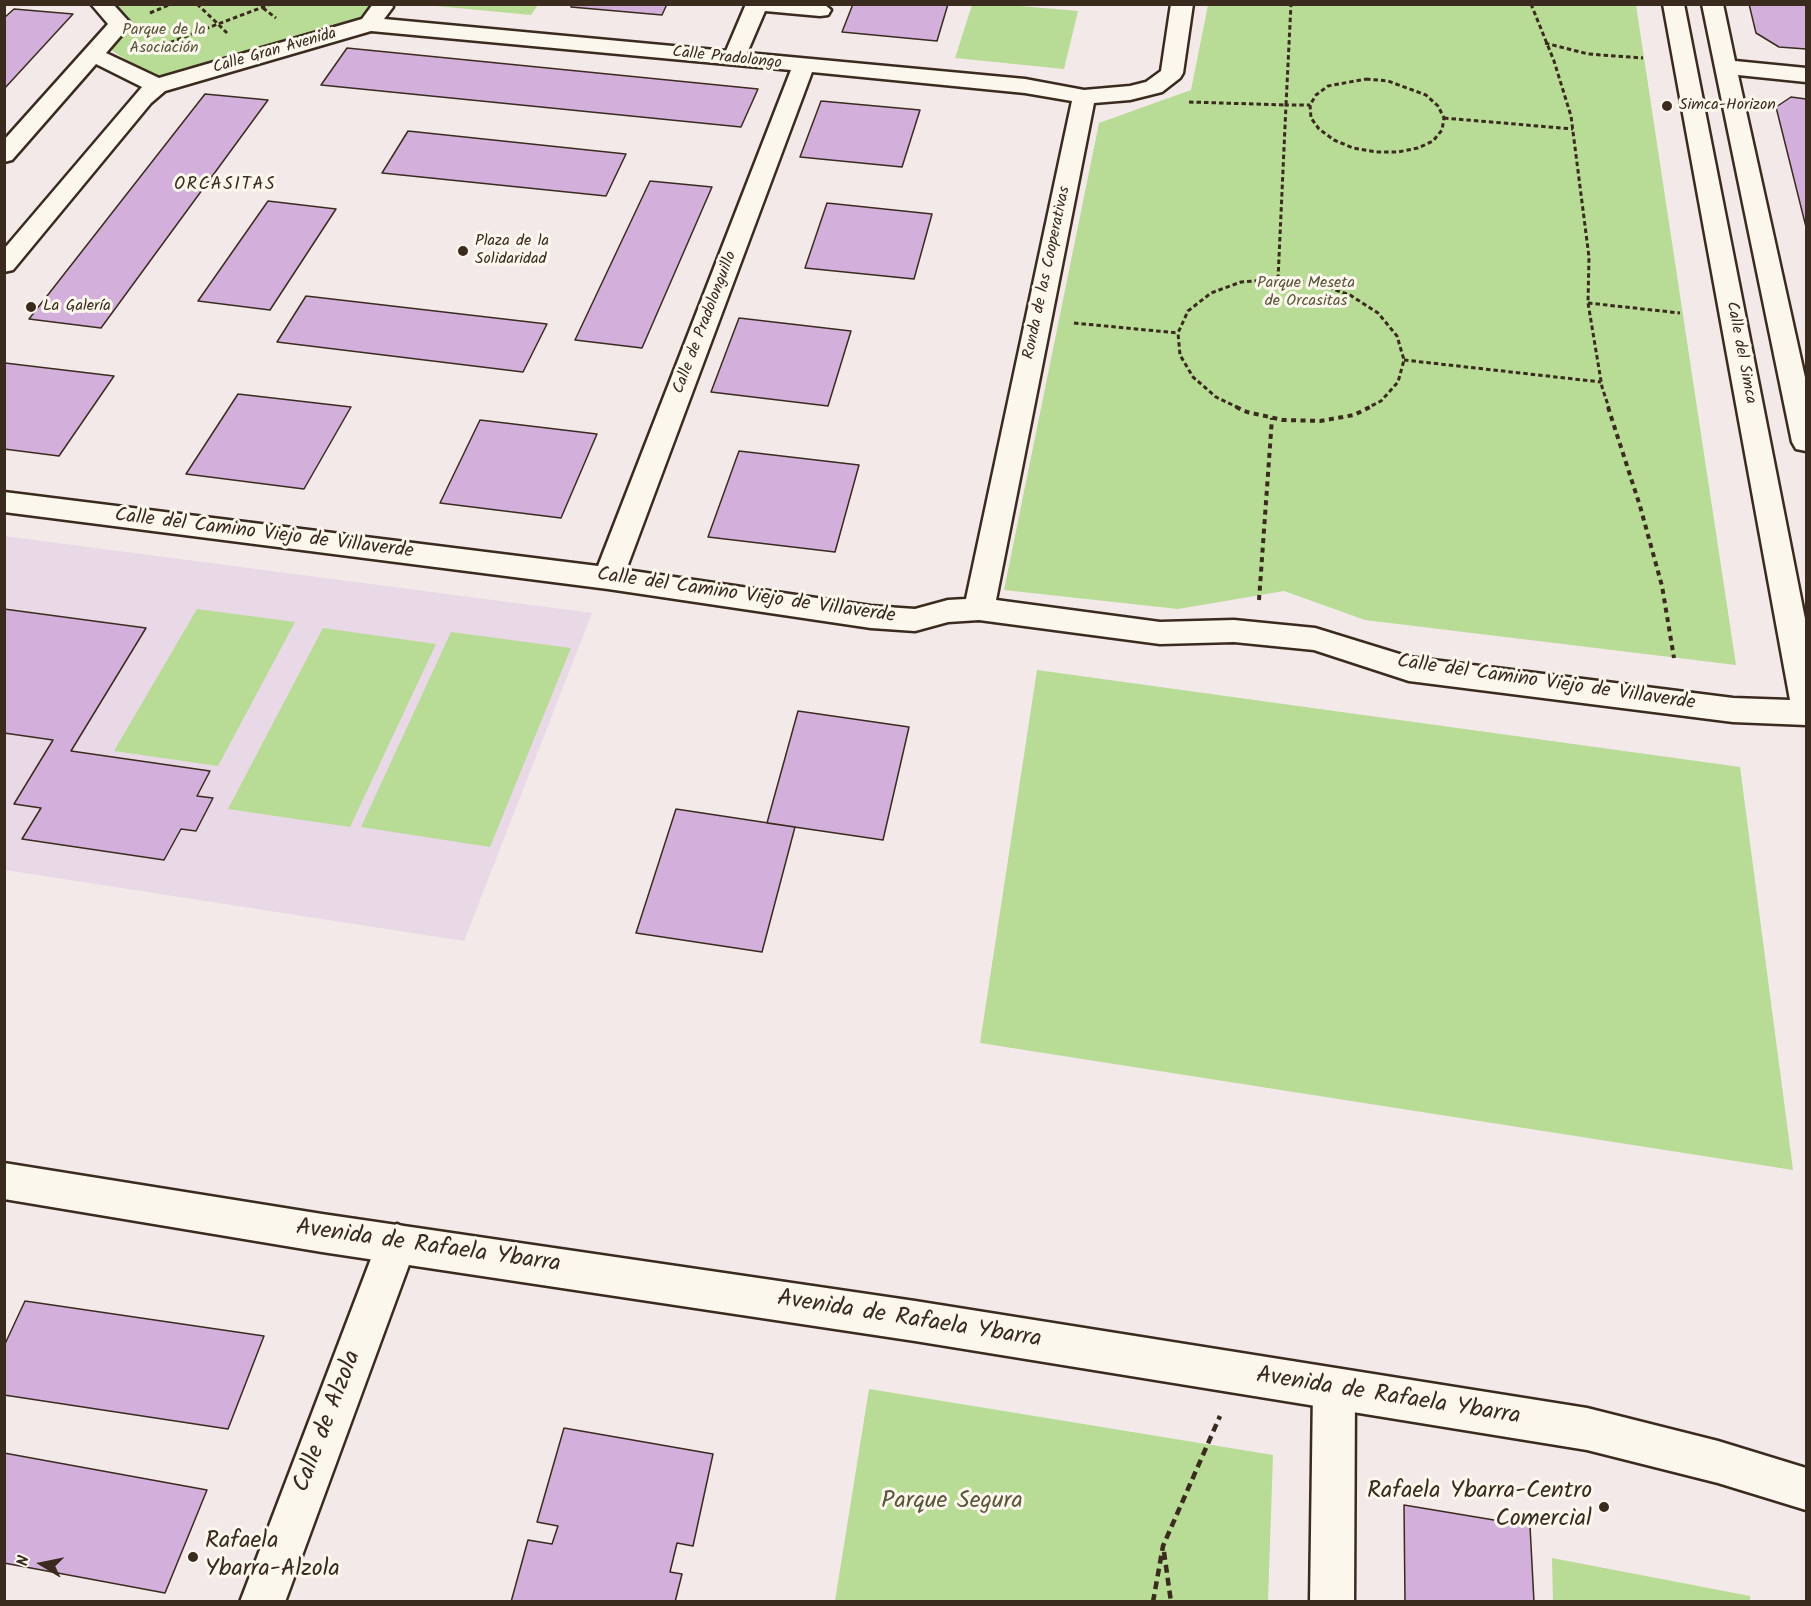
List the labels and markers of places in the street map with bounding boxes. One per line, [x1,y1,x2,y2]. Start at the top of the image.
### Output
place label: Simca-Horizon [1679,96,1776,116]
marker: Simca-Horizon [1660,99,1674,113]
place label: Plaza de la Solidaridad [475,232,549,270]
marker: Plaza de la Solidaridad [456,244,470,258]
place label: La Galería [43,297,111,317]
marker: La Galería [24,300,38,314]
place label: Rafaela Ybarra-Centro Comercial [1367,1479,1592,1535]
marker: Rafaela Ybarra-Centro Comercial [1597,1500,1611,1514]
place label: Rafaela Ybarra-Alzola [205,1529,340,1585]
marker: Rafaela Ybarra-Alzola [186,1550,200,1564]

